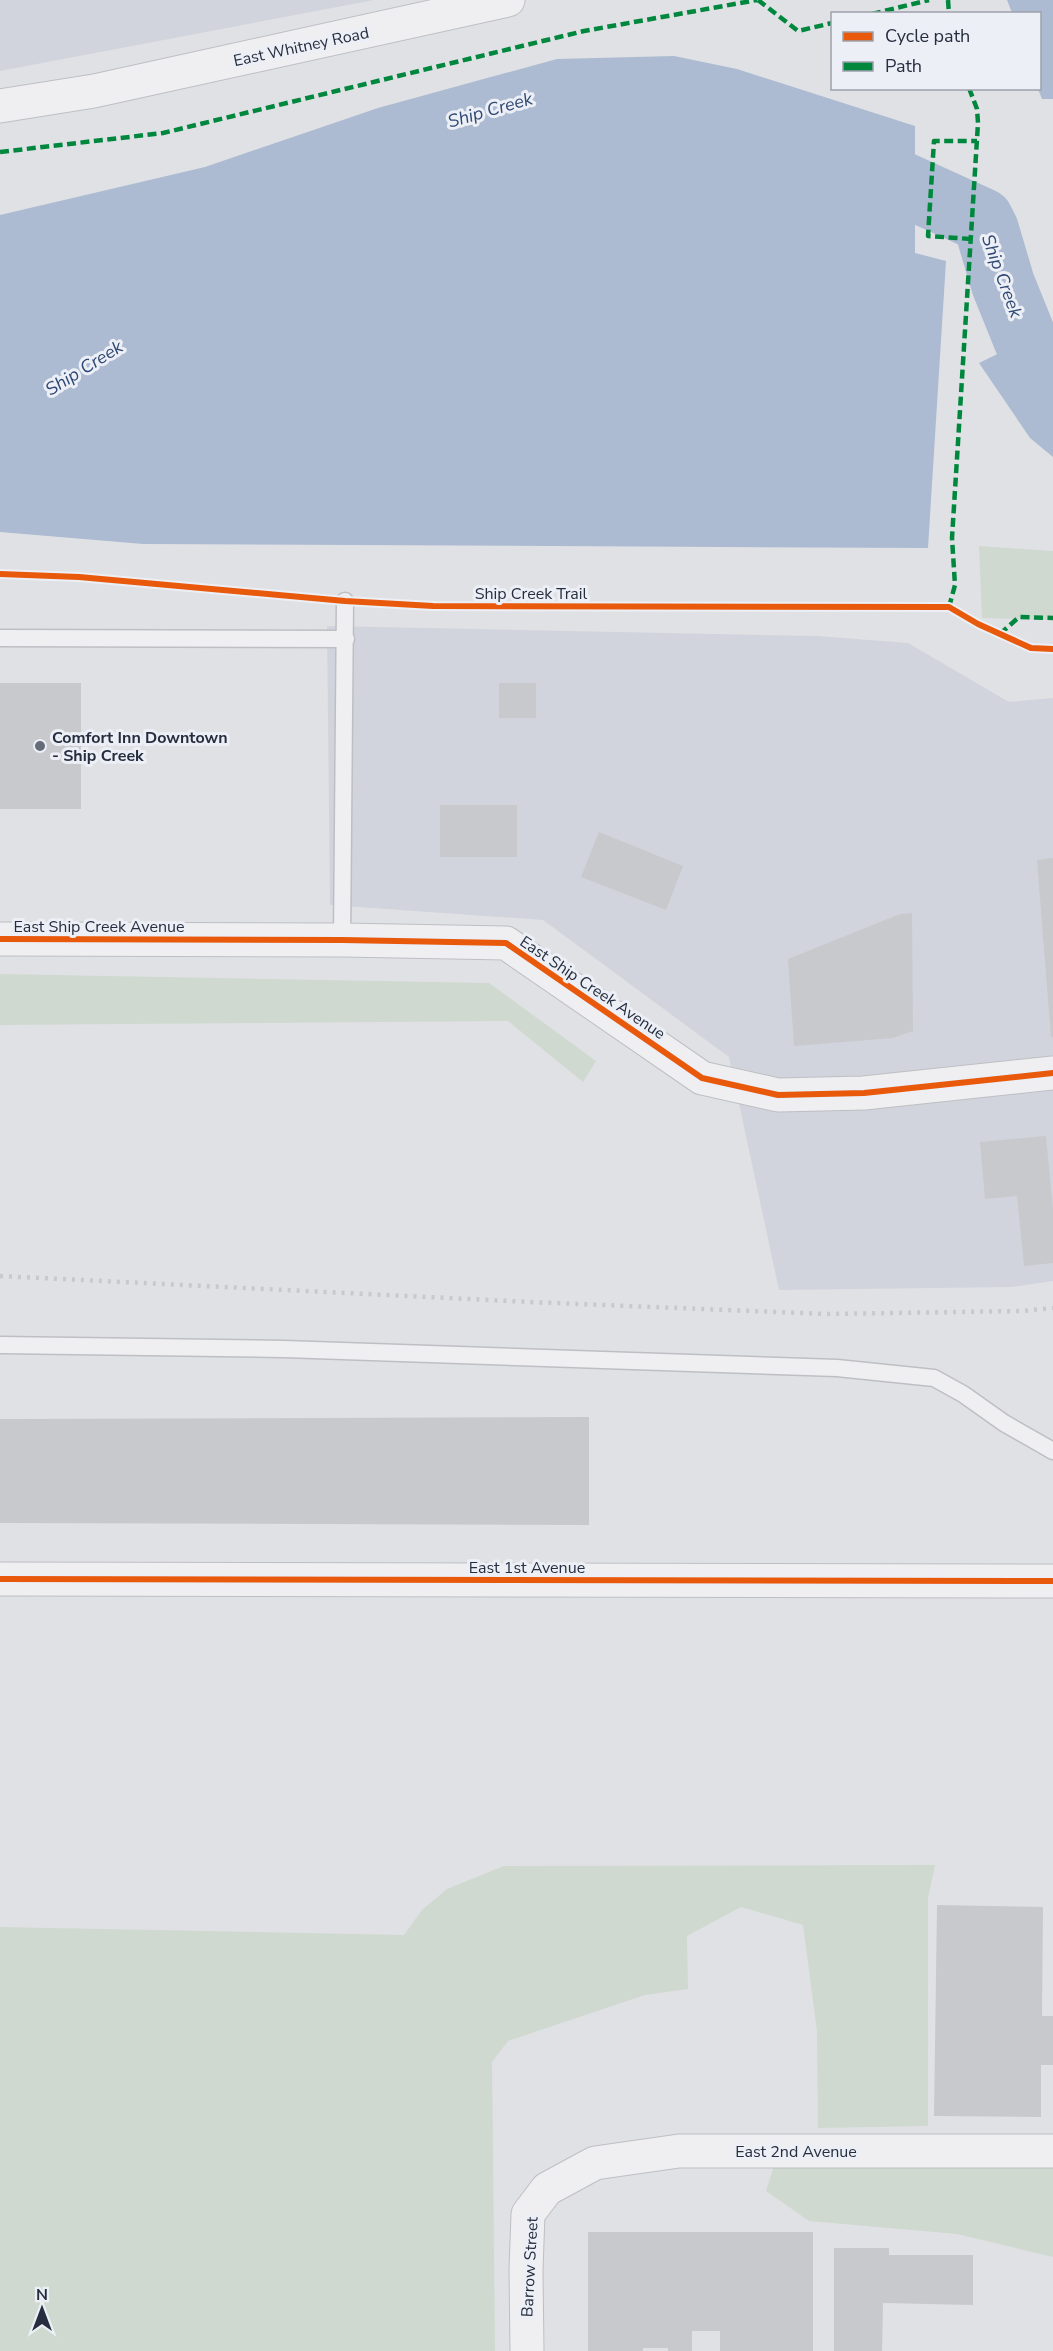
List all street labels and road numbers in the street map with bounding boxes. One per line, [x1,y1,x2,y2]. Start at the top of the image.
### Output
street label: East Whitney Road [231,22,371,72]
street label: Ship Creek Trail [475,583,588,605]
street label: East Ship Creek Avenue [13,916,185,938]
street label: East Ship Creek Avenue [515,931,670,1045]
street label: East 1st Avenue [469,1557,585,1579]
street label: East 2nd Avenue [735,2141,857,2163]
street label: Barrow Street [516,2216,544,2318]

